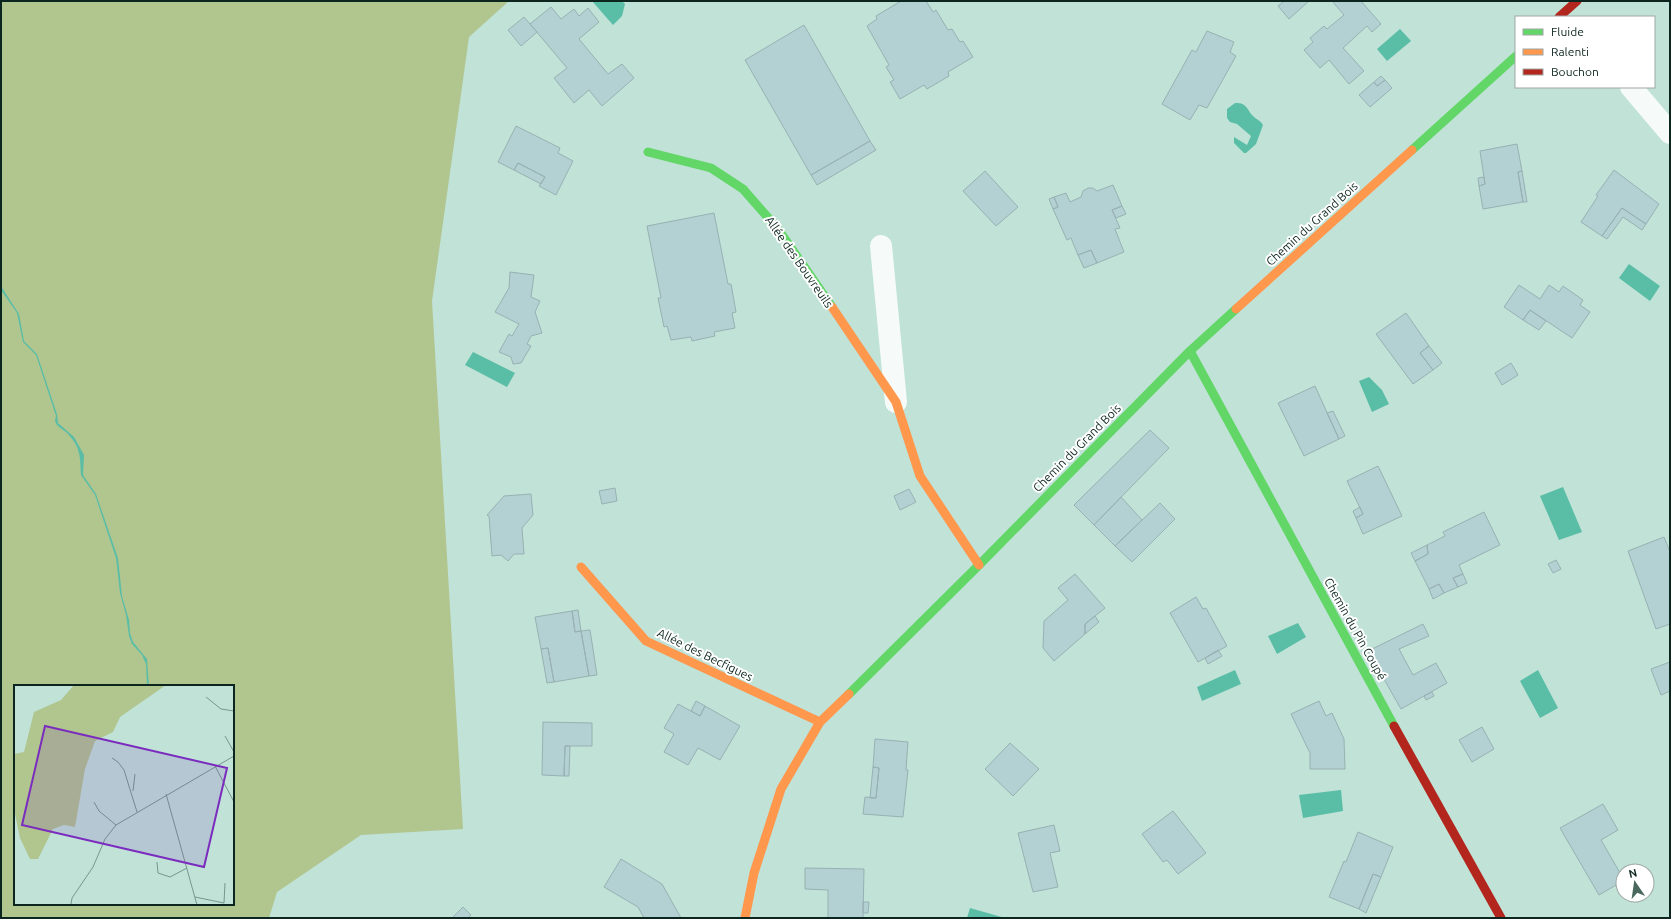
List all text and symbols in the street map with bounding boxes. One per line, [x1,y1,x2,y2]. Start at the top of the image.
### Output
legend [1515,16,1655,88]
text: Fluide [1551,25,1584,38]
text: Ralenti [1551,45,1589,58]
text: Bouchon [1551,65,1599,78]
street label: Chemin du Grand Bois [1263,179,1360,268]
street label: Allée des Bouvreuils [763,214,836,310]
street label: Chemin du Grand Bois [1030,401,1123,494]
street label: Chemin du Pin Coupé [1322,575,1389,682]
street label: Allée des Becfigues [655,626,755,683]
inset map [14,685,234,905]
north arrow [1615,863,1655,903]
text: N [1627,866,1638,880]

